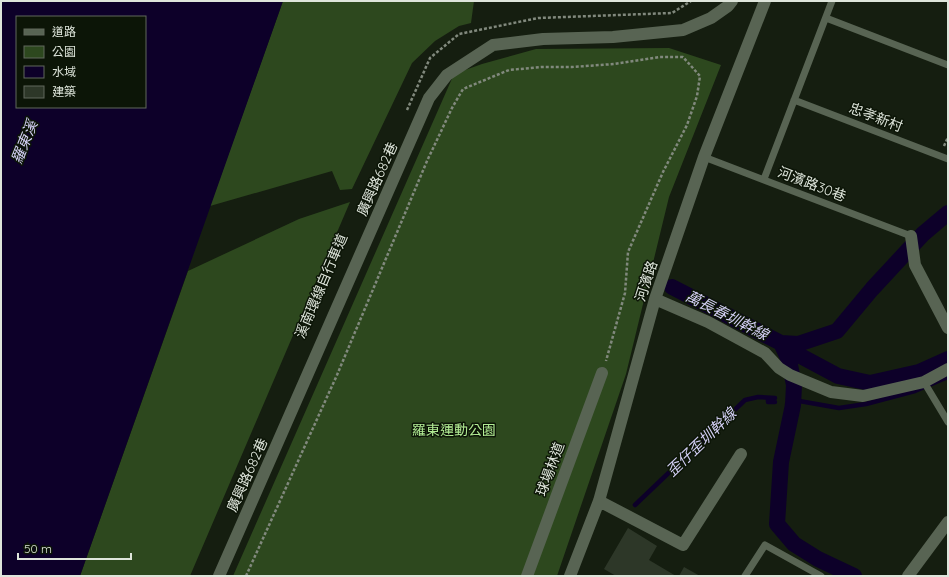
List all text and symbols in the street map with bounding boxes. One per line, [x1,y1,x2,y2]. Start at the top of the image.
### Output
legend [16,16,146,108]
text: 道路 [52,24,76,39]
text: 公園 [52,44,76,59]
text: 水域 [52,64,76,79]
text: 建築 [52,84,76,99]
street label: 忠孝新村 [847,99,905,135]
water label: 羅東溪 [7,116,42,166]
street label: 廣興路682巷 [353,139,401,219]
street label: 河濱路30巷 [775,163,849,205]
street label: 溪南環線自行車道 [291,231,351,341]
street label: 河濱路 [631,258,661,304]
water label: 萬長春圳幹線 [683,286,773,345]
water label: 歪仔歪圳幹線 [662,403,741,480]
park label: 羅東運動公園 [412,421,496,439]
street label: 廣興路682巷 [223,435,271,515]
street label: 球場林道 [532,440,568,498]
scale bar [18,535,131,561]
text: 50 m [24,541,52,556]

